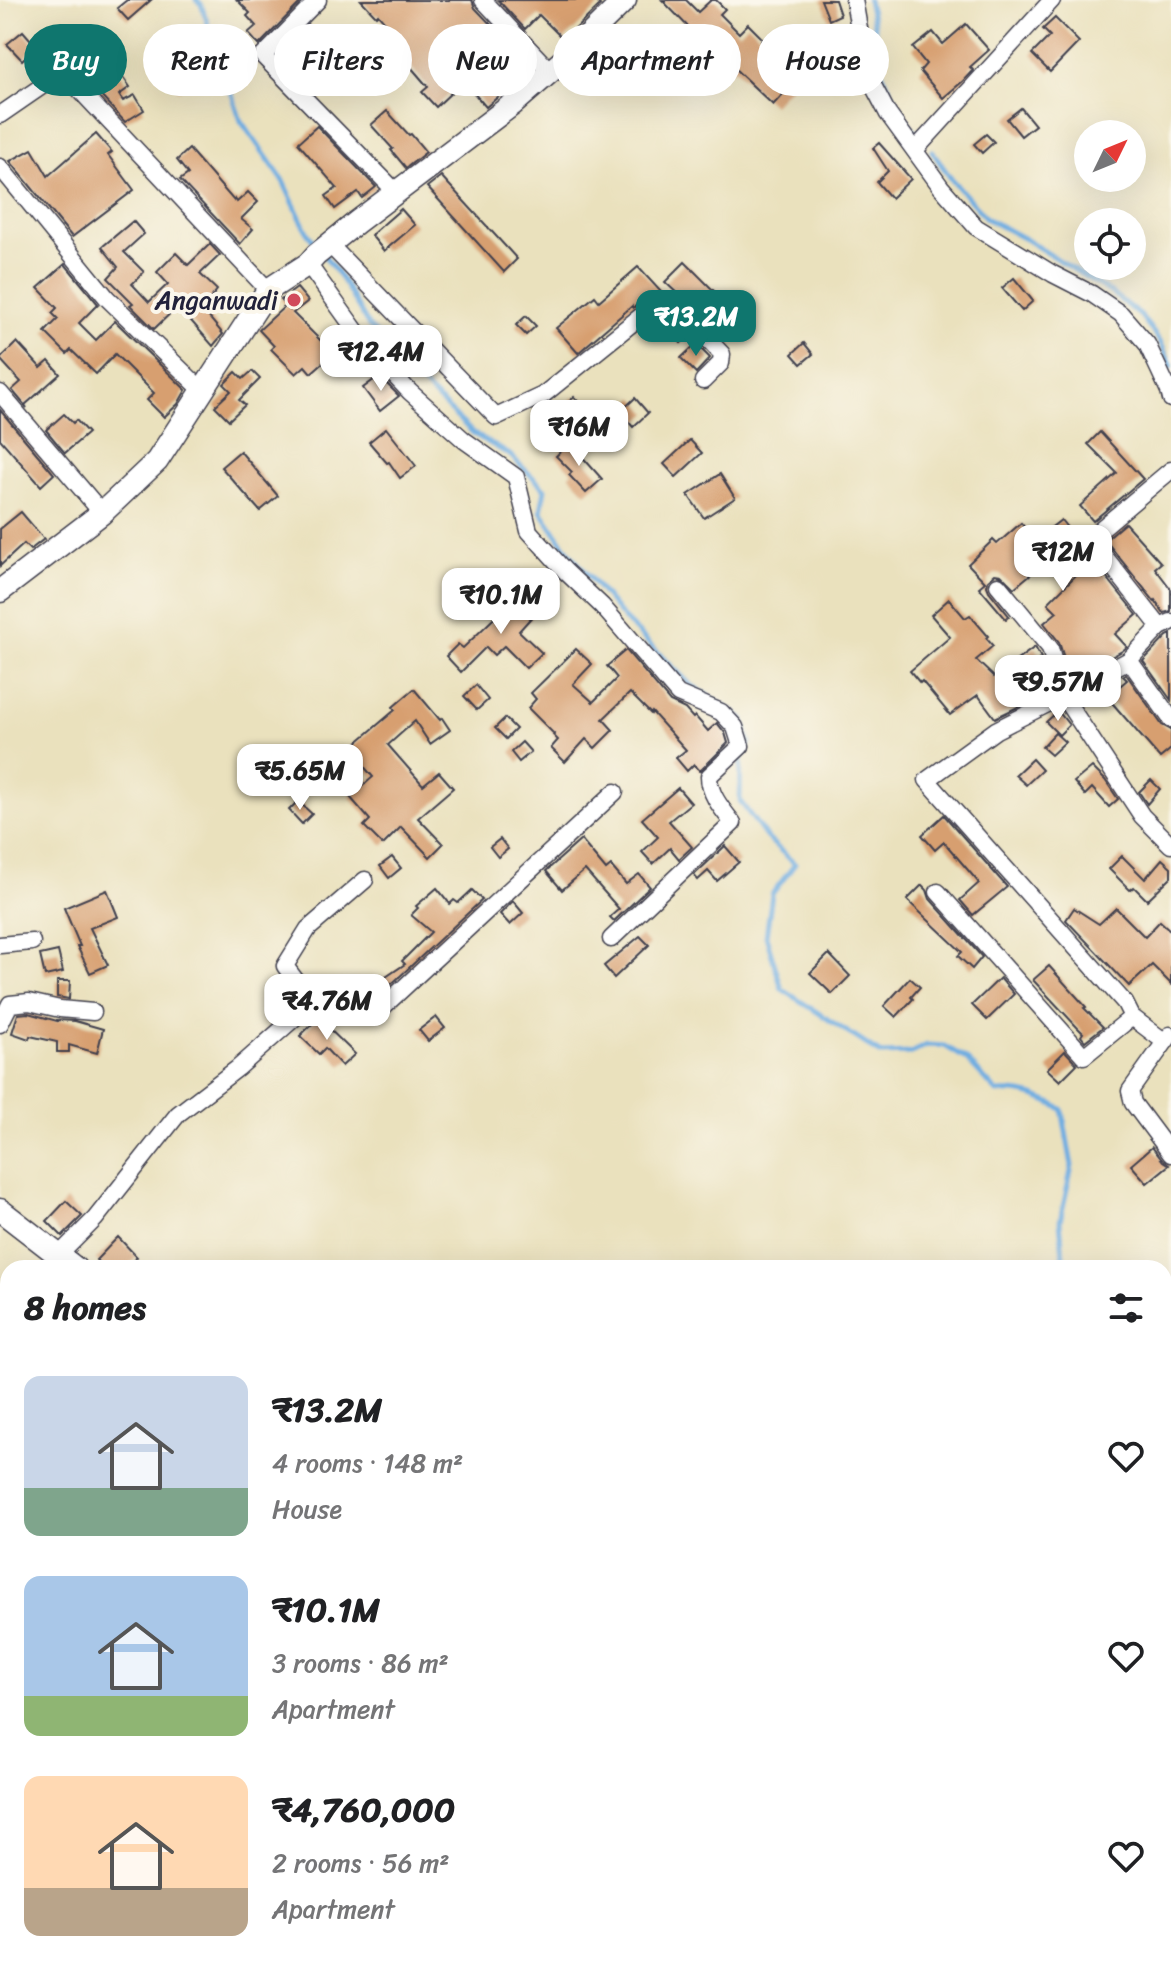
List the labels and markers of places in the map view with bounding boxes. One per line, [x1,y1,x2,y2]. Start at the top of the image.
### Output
place label: Anganwadi [154,277,279,323]
pin: ₹13.2M [631,290,761,358]
marker: Anganwadi [285,291,303,309]
pin: ₹12.4M [316,325,446,393]
pin: ₹16M [532,400,626,468]
pin: ₹12M [1016,525,1110,593]
pin: ₹10.1M [436,568,566,636]
pin: ₹9.57M [993,655,1123,723]
pin: ₹5.65M [235,744,365,812]
pin: ₹4.76M [262,974,392,1042]

